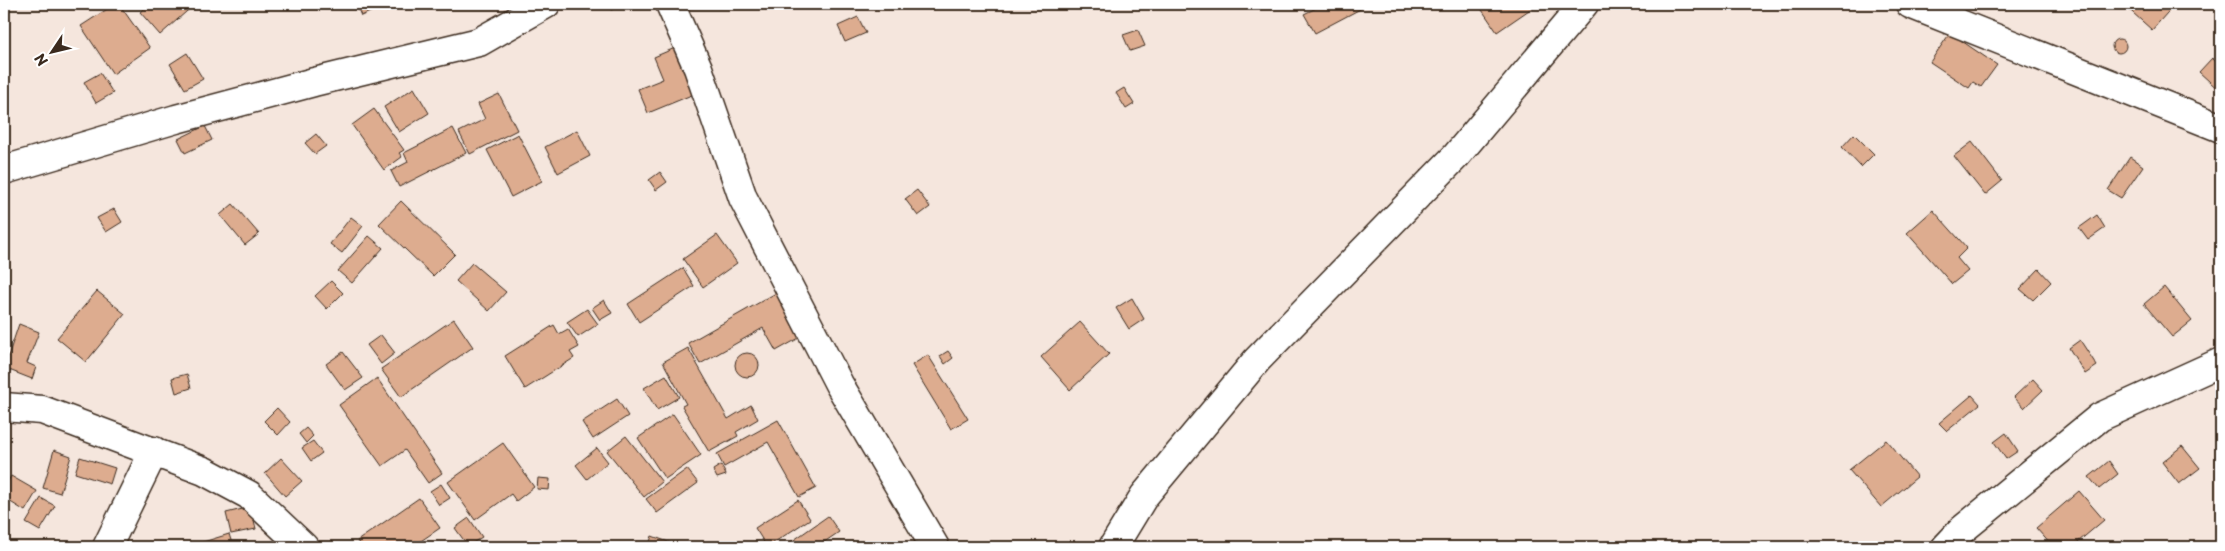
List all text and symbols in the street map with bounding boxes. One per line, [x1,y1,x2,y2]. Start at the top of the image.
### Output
north arrow [28,28,78,78]
text: N [29,49,53,70]

